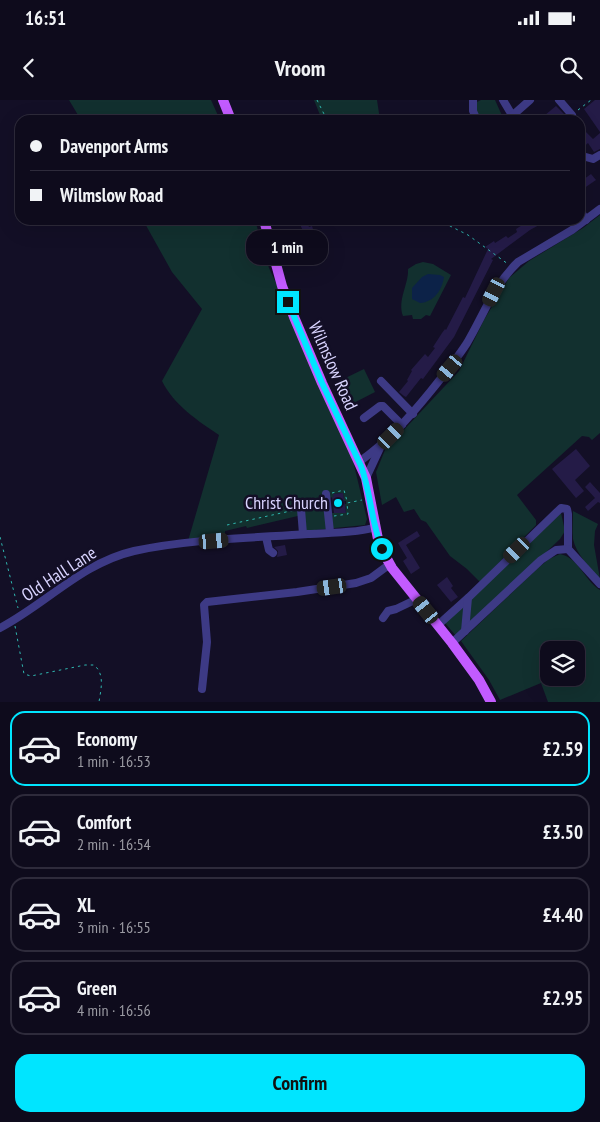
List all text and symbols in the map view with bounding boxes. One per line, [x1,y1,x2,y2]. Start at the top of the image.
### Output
text: 16:51 [25,6,66,30]
icon: back [15,54,43,82]
text: Vroom [275,54,325,82]
icon: search [557,54,585,82]
text: Davenport Arms [60,134,168,158]
text: Wilmslow Road [60,183,163,207]
callout: 1 min [247,230,329,264]
text: 1 min [271,237,303,257]
car [480,275,507,309]
route end [277,291,299,313]
street label: Wilmslow Road [304,318,363,414]
car [434,352,465,384]
car [375,420,406,452]
place label: Christ Church [245,491,328,514]
marker: Christ Church [332,497,344,509]
car [198,532,229,550]
car [500,534,533,566]
route start [371,538,393,560]
street label: Old Hall Lane [17,541,100,606]
car [316,577,347,597]
car [410,594,441,626]
map controls [540,641,585,686]
button: layers [540,641,585,686]
icon: car [17,726,62,771]
text: Economy [77,727,137,751]
text: £2.59 [543,737,583,761]
text: 1 min · 16:53 [77,751,151,771]
icon: car [17,809,62,854]
text: Comfort [77,810,131,834]
text: £3.50 [543,820,583,844]
text: 2 min · 16:54 [77,834,151,854]
icon: car [17,892,62,937]
text: XL [77,893,95,917]
text: £4.40 [543,903,583,927]
text: 3 min · 16:55 [77,917,151,937]
icon: car [17,975,62,1020]
text: Green [77,976,117,1000]
text: £2.95 [543,986,583,1010]
text: 4 min · 16:56 [77,1000,151,1020]
button: Confirm [15,1054,585,1112]

